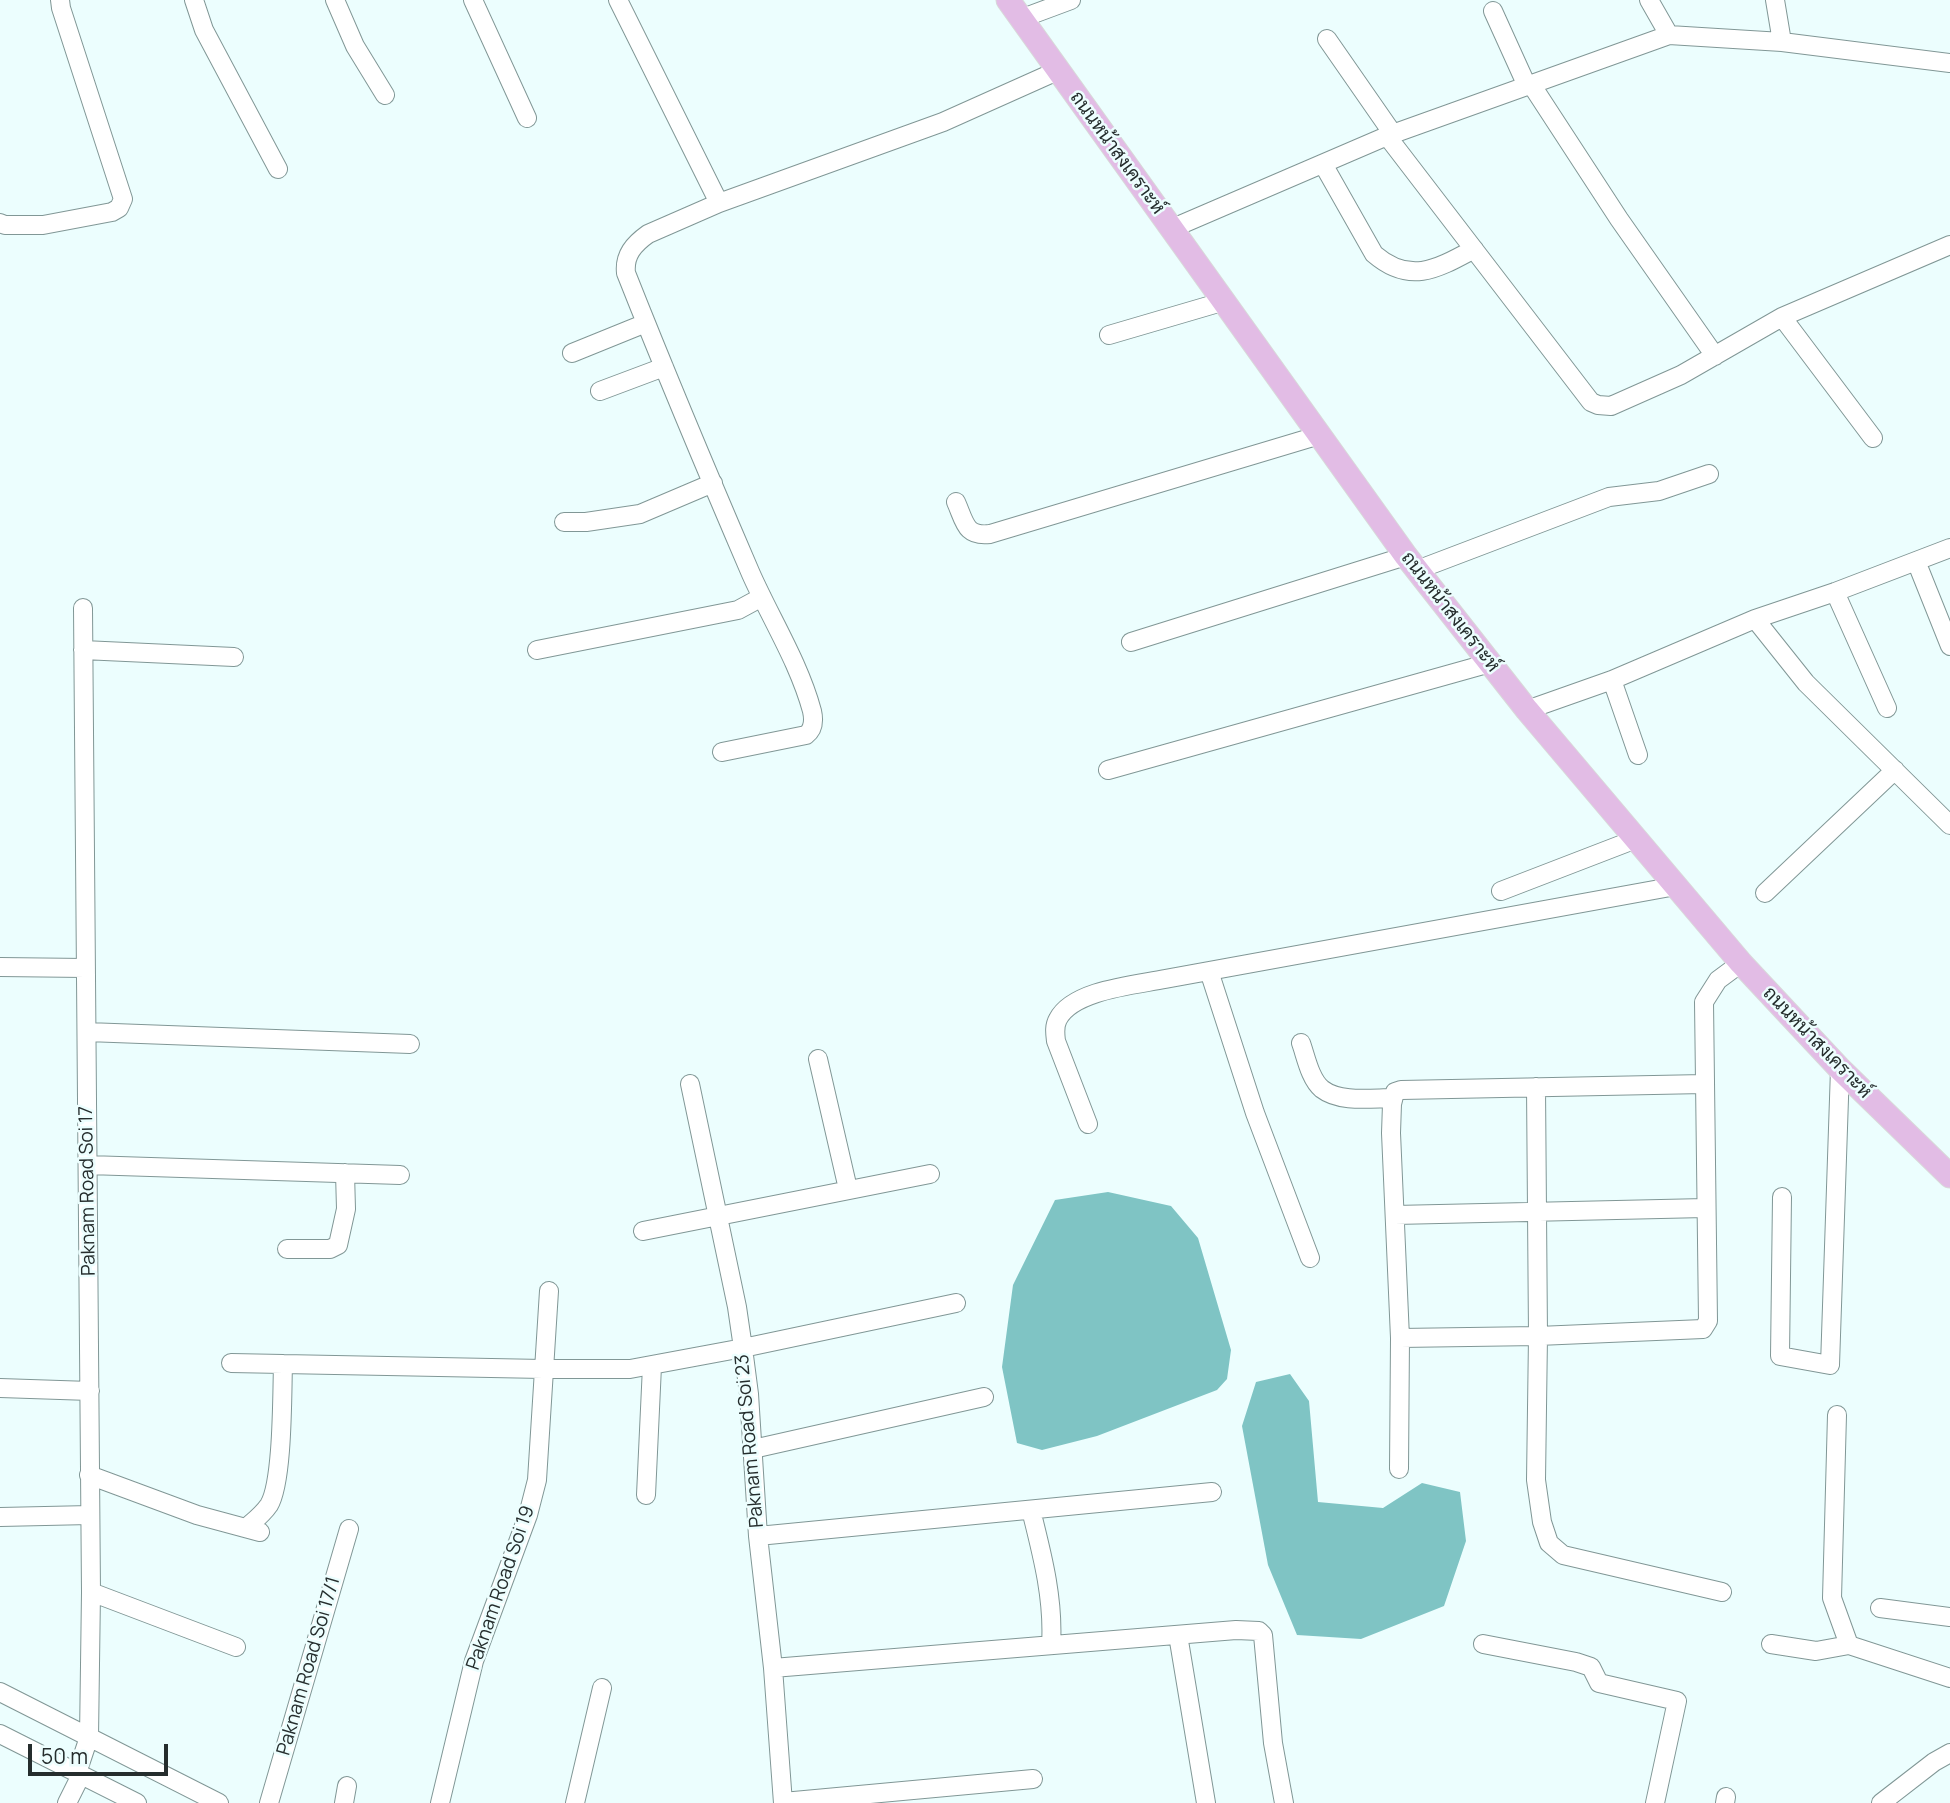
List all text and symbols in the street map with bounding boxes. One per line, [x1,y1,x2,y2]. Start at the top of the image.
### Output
street label: ถนนหน้าสงเคราะห์ [1065,87,1169,219]
street label: ถนนหน้าสงเคราะห์ [1396,547,1504,677]
street label: ถนนหน้าสงเคราะห์ [1758,982,1876,1104]
street label: Paknam Road Soi 17 [75,1106,101,1276]
street label: Paknam Road Soi 23 [731,1353,769,1529]
street label: Paknam Road Soi 19 [462,1503,540,1673]
street label: Paknam Road Soi 17/1 [273,1574,345,1758]
scale bar [32,1730,172,1774]
text: 50 m [41,1742,88,1770]

